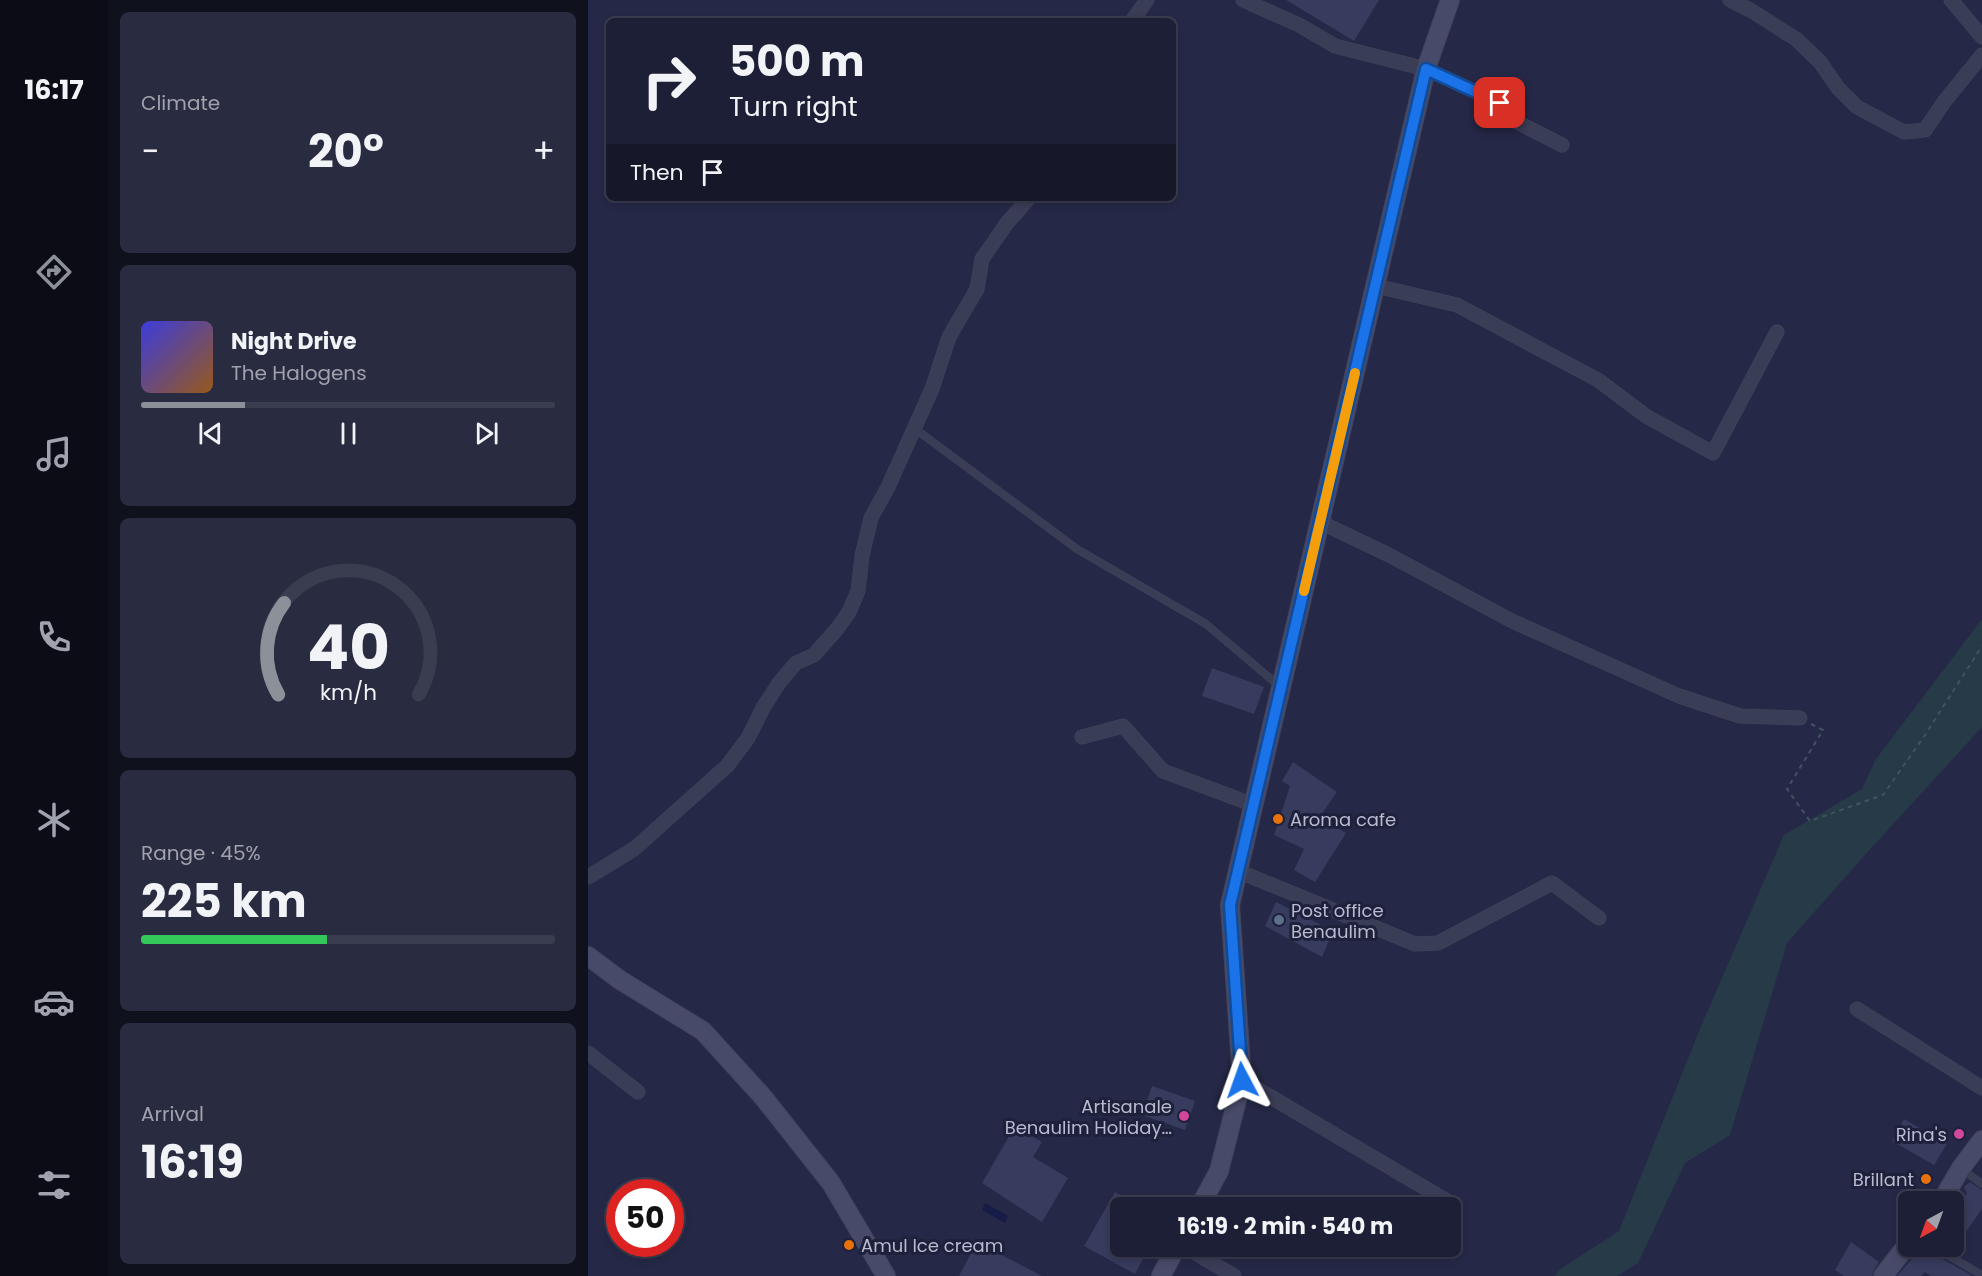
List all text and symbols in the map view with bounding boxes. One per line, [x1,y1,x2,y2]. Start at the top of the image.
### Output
text: 500 m [729,32,864,91]
icon: right [630,42,708,120]
text: 16:17 [24,71,84,108]
pin [1474,77,1525,128]
icon: arrive [1483,86,1516,119]
text: Turn right [729,88,858,125]
text: Climate [141,89,220,117]
text: 20° [308,120,384,183]
text: − [141,128,159,175]
text: + [532,128,555,175]
icon: arrive [696,156,729,189]
text: Then [630,157,684,188]
icon: directions [33,251,75,293]
text: Night Drive [231,326,357,357]
text: The Halogens [231,359,367,387]
icon: previous [194,417,227,450]
icon: pause [332,417,365,450]
icon: next [470,417,503,450]
icon: music [33,433,75,475]
text: 40 [307,603,389,691]
icon: phone [33,616,75,658]
text: km/h [319,677,377,708]
icon: climate [33,799,75,841]
place label: Aroma cafe [1290,807,1396,832]
marker: Aroma cafe [1271,812,1285,826]
text: Range · 45% [141,839,261,867]
text: 225 km [141,870,307,933]
place label: Post office Benaulim [1291,898,1384,944]
marker: Post office Benaulim [1272,913,1286,927]
icon: car [33,981,75,1023]
position arrow [1210,1048,1274,1112]
place label: Artisanale Benaulim Holiday… [1005,1094,1172,1140]
text: Arrival [141,1100,204,1128]
marker: Artisanale Benaulim Holiday… [1177,1109,1191,1123]
place label: Rina's [1896,1122,1947,1147]
marker: Rina's [1952,1127,1966,1141]
text: 16:19 [141,1131,244,1194]
icon: filters [33,1164,75,1206]
place label: Brillant [1853,1167,1914,1192]
marker: Brillant [1919,1172,1933,1186]
speed limit sign: 50 [606,1179,684,1257]
north arrow [1898,1191,1964,1257]
map controls [1898,1191,1964,1257]
text: 16:19 · 2 min · 540 m [1178,1211,1393,1242]
place label: Amul Ice cream [861,1233,1003,1258]
marker: Amul Ice cream [842,1238,856,1252]

